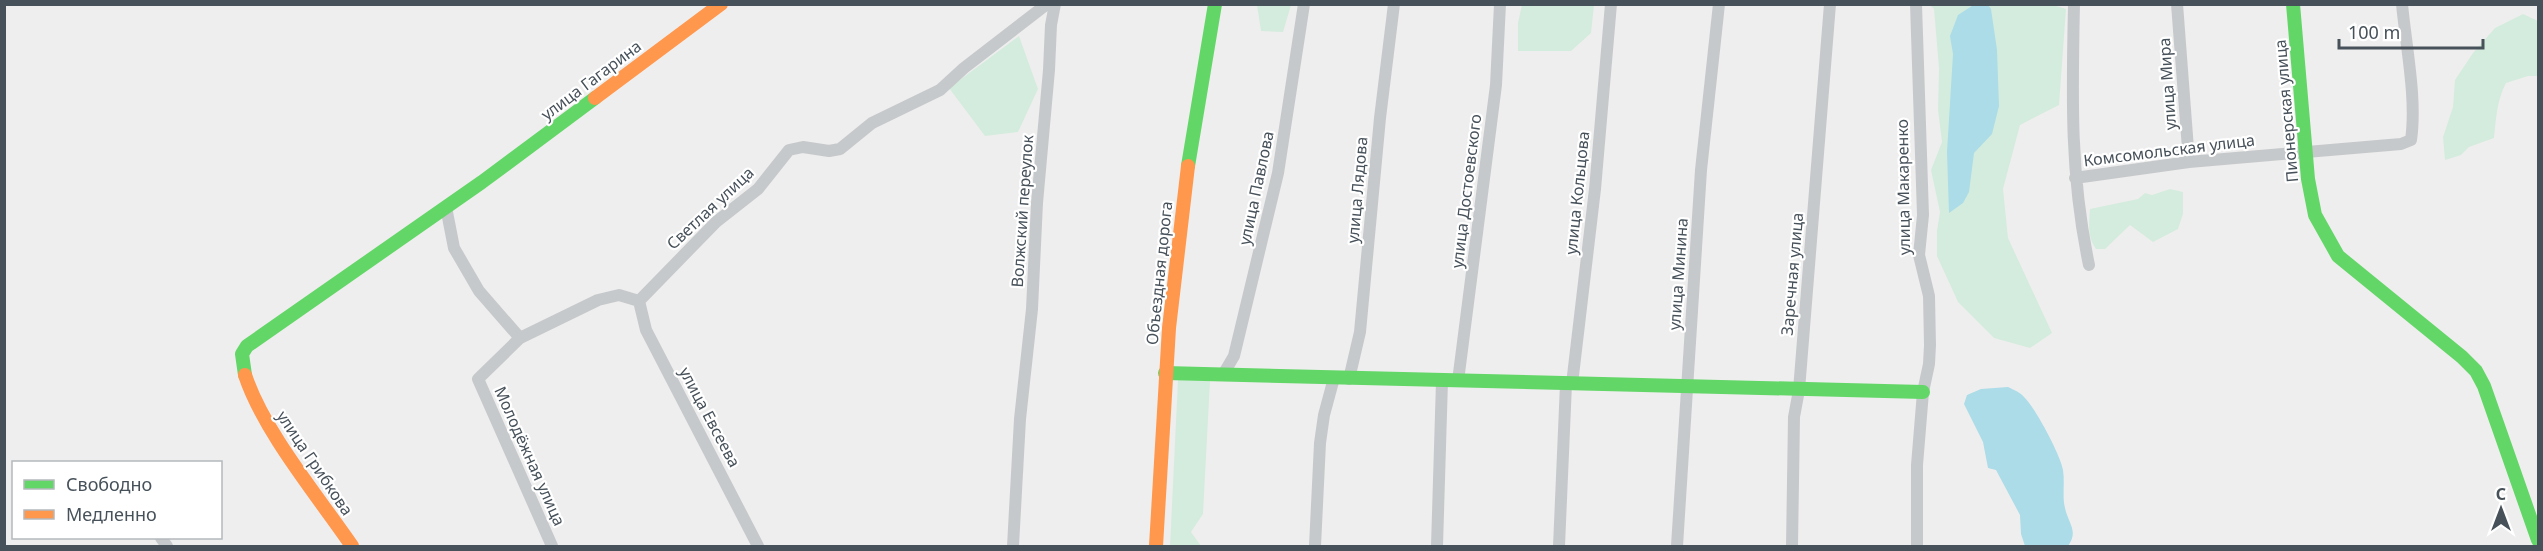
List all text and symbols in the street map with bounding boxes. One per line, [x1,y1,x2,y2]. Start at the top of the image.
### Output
scale bar [2339,12,2483,50]
text: 100 m [2348,20,2400,44]
street label: улица Гагарина [536,35,646,125]
street label: улица Мира [2153,37,2181,131]
street label: Пионерская улица [2269,39,2303,183]
street label: улица Достоевского [1446,113,1486,269]
street label: улица Макаренко [1891,119,1915,255]
street label: улица Павлова [1233,129,1279,247]
street label: Комсомольская улица [2082,129,2256,171]
street label: улица Кольцова [1560,130,1594,256]
street label: Волжский переулок [1006,133,1038,288]
street label: улица Лядова [1341,136,1373,244]
street label: Светлая улица [662,162,758,254]
street label: Объездная дорога [1141,200,1177,346]
street label: Заречная улица [1776,212,1808,336]
street label: улица Минина [1663,217,1693,331]
street label: улица Евсеева [674,363,746,471]
street label: Молодёжная улица [489,383,571,529]
street label: улица Грибкова [272,406,358,520]
legend [12,461,222,539]
text: Свободно [66,472,152,496]
north arrow [2471,479,2531,539]
text: С [2496,483,2506,505]
text: Медленно [66,502,157,526]

